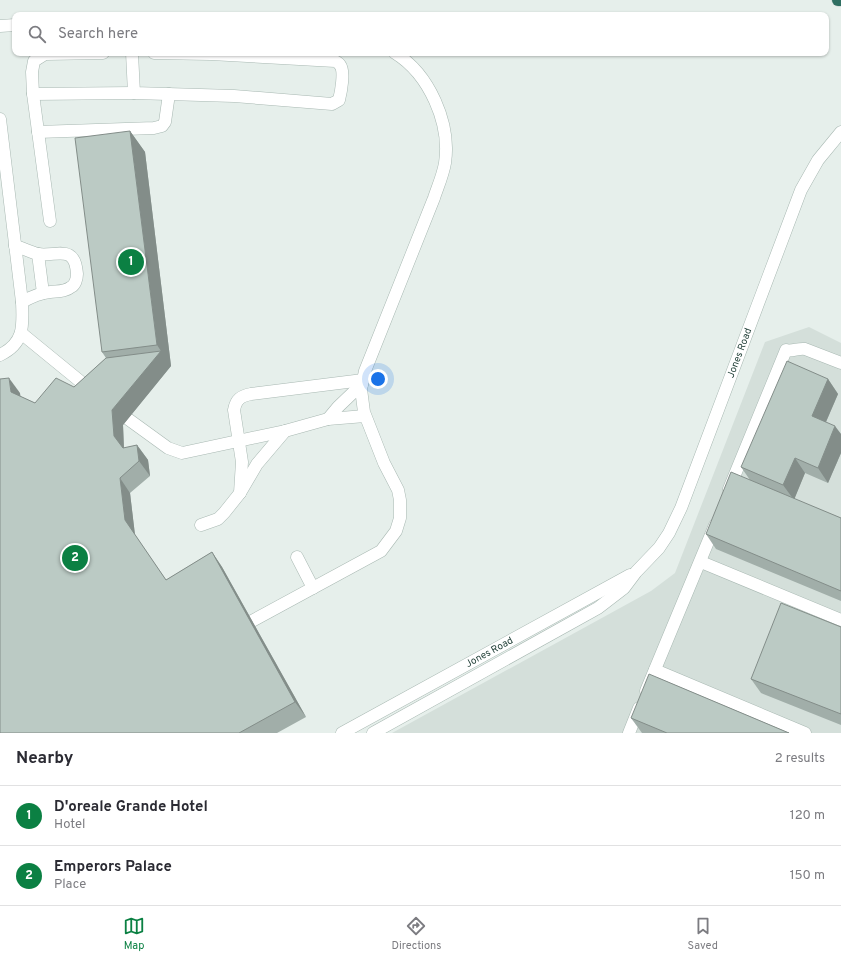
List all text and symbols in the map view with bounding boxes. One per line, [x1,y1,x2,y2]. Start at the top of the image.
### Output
search box [12,12,829,56]
icon: search [26,23,48,45]
text: Search here [58,25,138,44]
pin: 1 [118,247,144,277]
street label: Jones Road [724,326,755,380]
your location [368,369,388,389]
pin: 2 [62,543,88,573]
street label: Jones Road [463,634,515,670]
text: Nearby [16,748,73,770]
text: 2 results [775,751,825,767]
text: D'oreale Grande Hotel [54,798,208,817]
text: 1 [26,808,32,824]
text: 120 m [790,808,825,824]
text: Hotel [54,817,85,833]
text: Emperors Palace [54,858,172,877]
text: 2 [25,868,33,884]
text: 150 m [790,868,825,884]
text: Place [54,877,86,893]
tab: Map [123,915,145,953]
tab: Directions [391,915,441,953]
tab: Saved [688,915,718,953]

